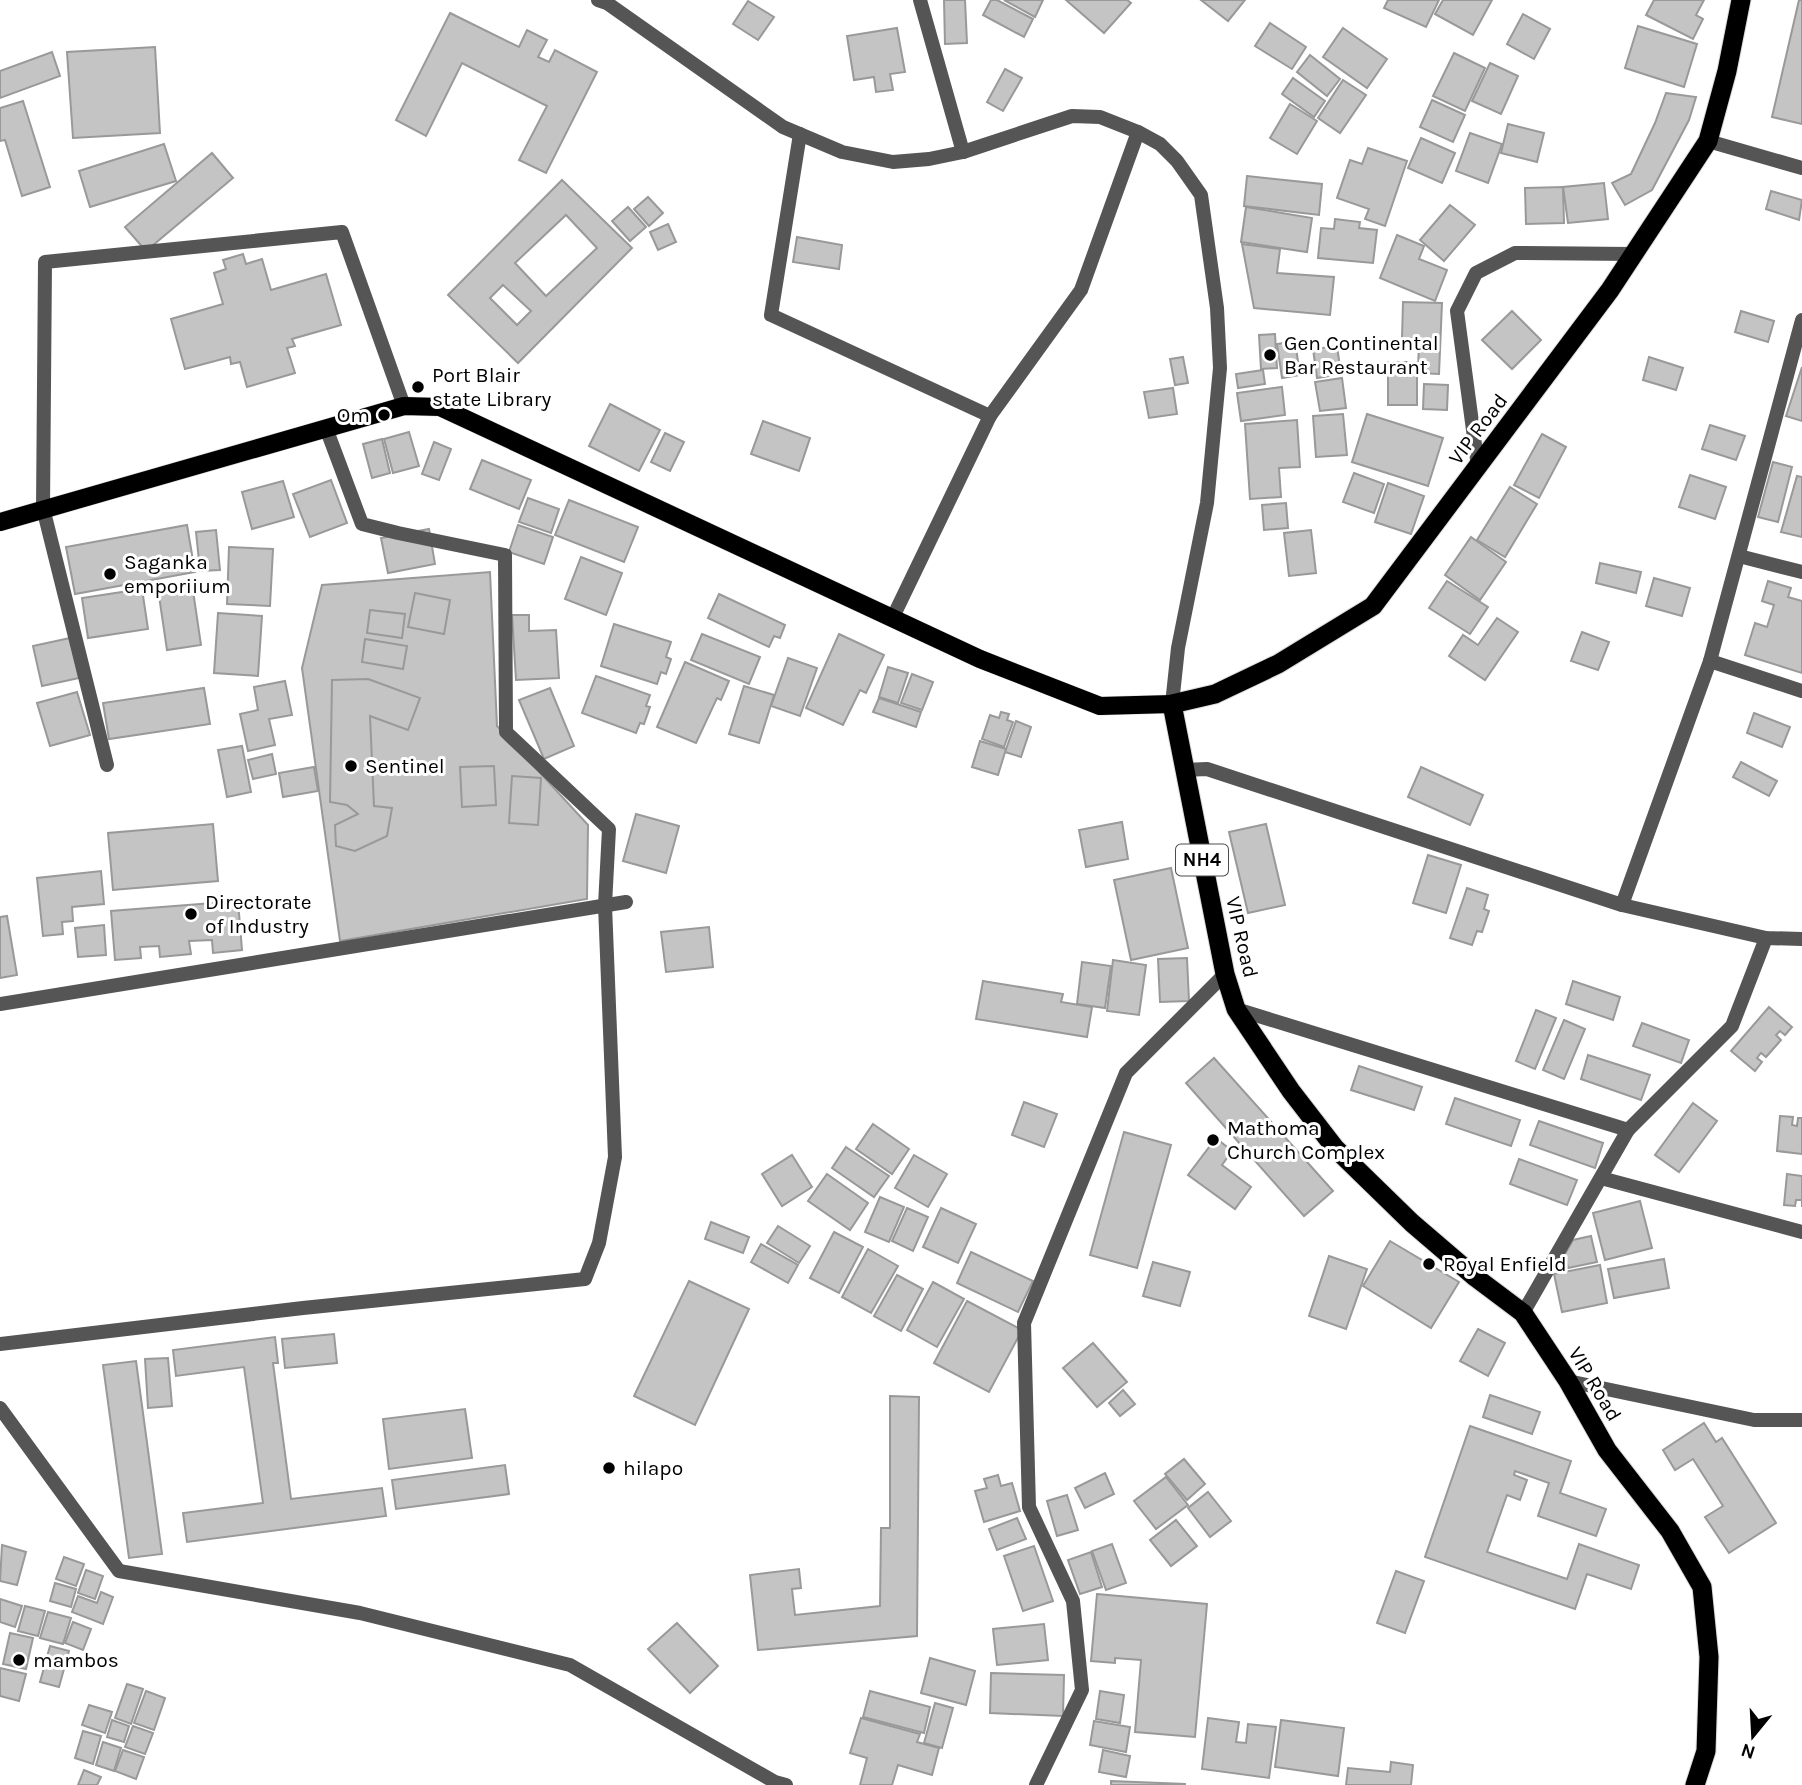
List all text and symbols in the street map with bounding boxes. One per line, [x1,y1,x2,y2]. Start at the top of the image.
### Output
place label: Gen Continental Bar Restaurant [1284,331,1439,379]
marker: Gen Continental Bar Restaurant [1262,347,1278,363]
place label: Port Blair state Library [432,363,551,411]
marker: Port Blair state Library [410,379,426,395]
street label: VIP Road [1444,389,1512,469]
place label: Om [337,403,370,427]
marker: Om [376,407,392,423]
place label: Saganka emporiium [124,550,231,598]
marker: Saganka emporiium [102,566,118,582]
place label: Sentinel [365,754,445,778]
marker: Sentinel [343,758,359,774]
road number: NH4 [1176,845,1228,876]
place label: Directorate of Industry [205,890,312,938]
street label: VIP Road [1221,894,1263,980]
marker: Directorate of Industry [183,906,199,922]
place label: Mathoma Church Complex [1227,1116,1385,1164]
marker: Mathoma Church Complex [1205,1132,1221,1148]
place label: Royal Enfield [1443,1252,1567,1276]
marker: Royal Enfield [1421,1256,1437,1272]
street label: VIP Road [1563,1342,1627,1426]
place label: hilapo [623,1456,683,1480]
marker: hilapo [601,1460,617,1476]
place label: mambos [33,1648,119,1672]
marker: mambos [11,1652,27,1668]
north arrow [1718,1701,1788,1771]
text: N [1738,1739,1758,1764]

